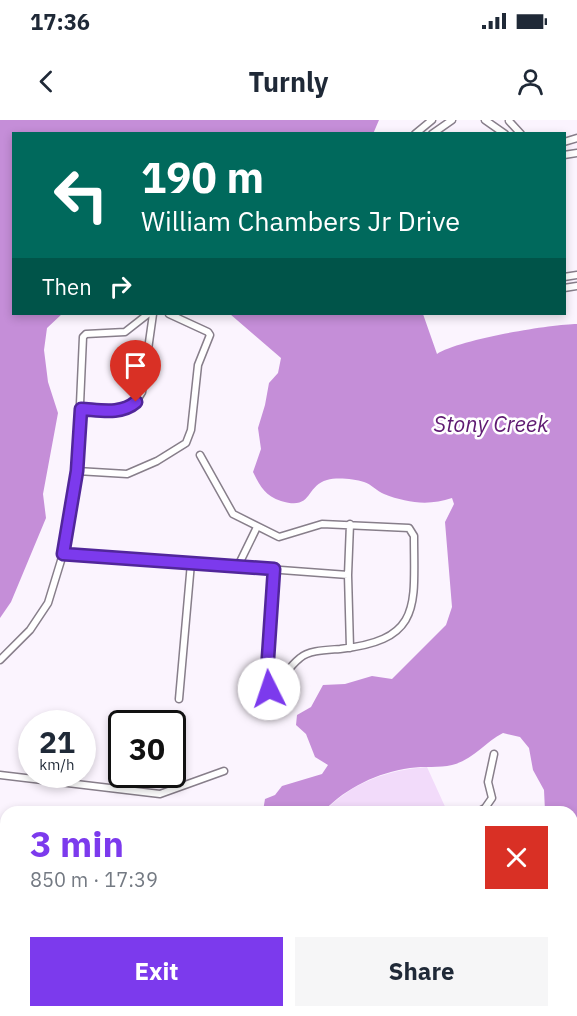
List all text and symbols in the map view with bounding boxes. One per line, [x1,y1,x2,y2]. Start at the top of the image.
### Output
text: 17:36 [30,7,90,36]
text: Turnly [248,64,329,99]
icon: back [30,65,63,98]
icon: person [514,65,547,98]
text: 190 m [141,150,264,205]
icon: left [42,156,120,234]
text: William Chambers Jr Drive [141,203,460,238]
icon: right [104,270,137,303]
text: Then [42,272,92,301]
pin [110,340,161,402]
icon: arrive [119,349,152,382]
water label: Stony Creek [434,409,549,438]
position arrow [237,657,301,721]
speed limit sign: 30 [108,710,186,788]
text: 21 [39,722,75,761]
text: km/h [39,755,75,774]
text: 3 min [30,820,124,867]
button: close [485,826,548,889]
text: 850 m · 17:39 [30,866,158,893]
button: Exit [30,937,283,1006]
button: Share [295,937,548,1006]

